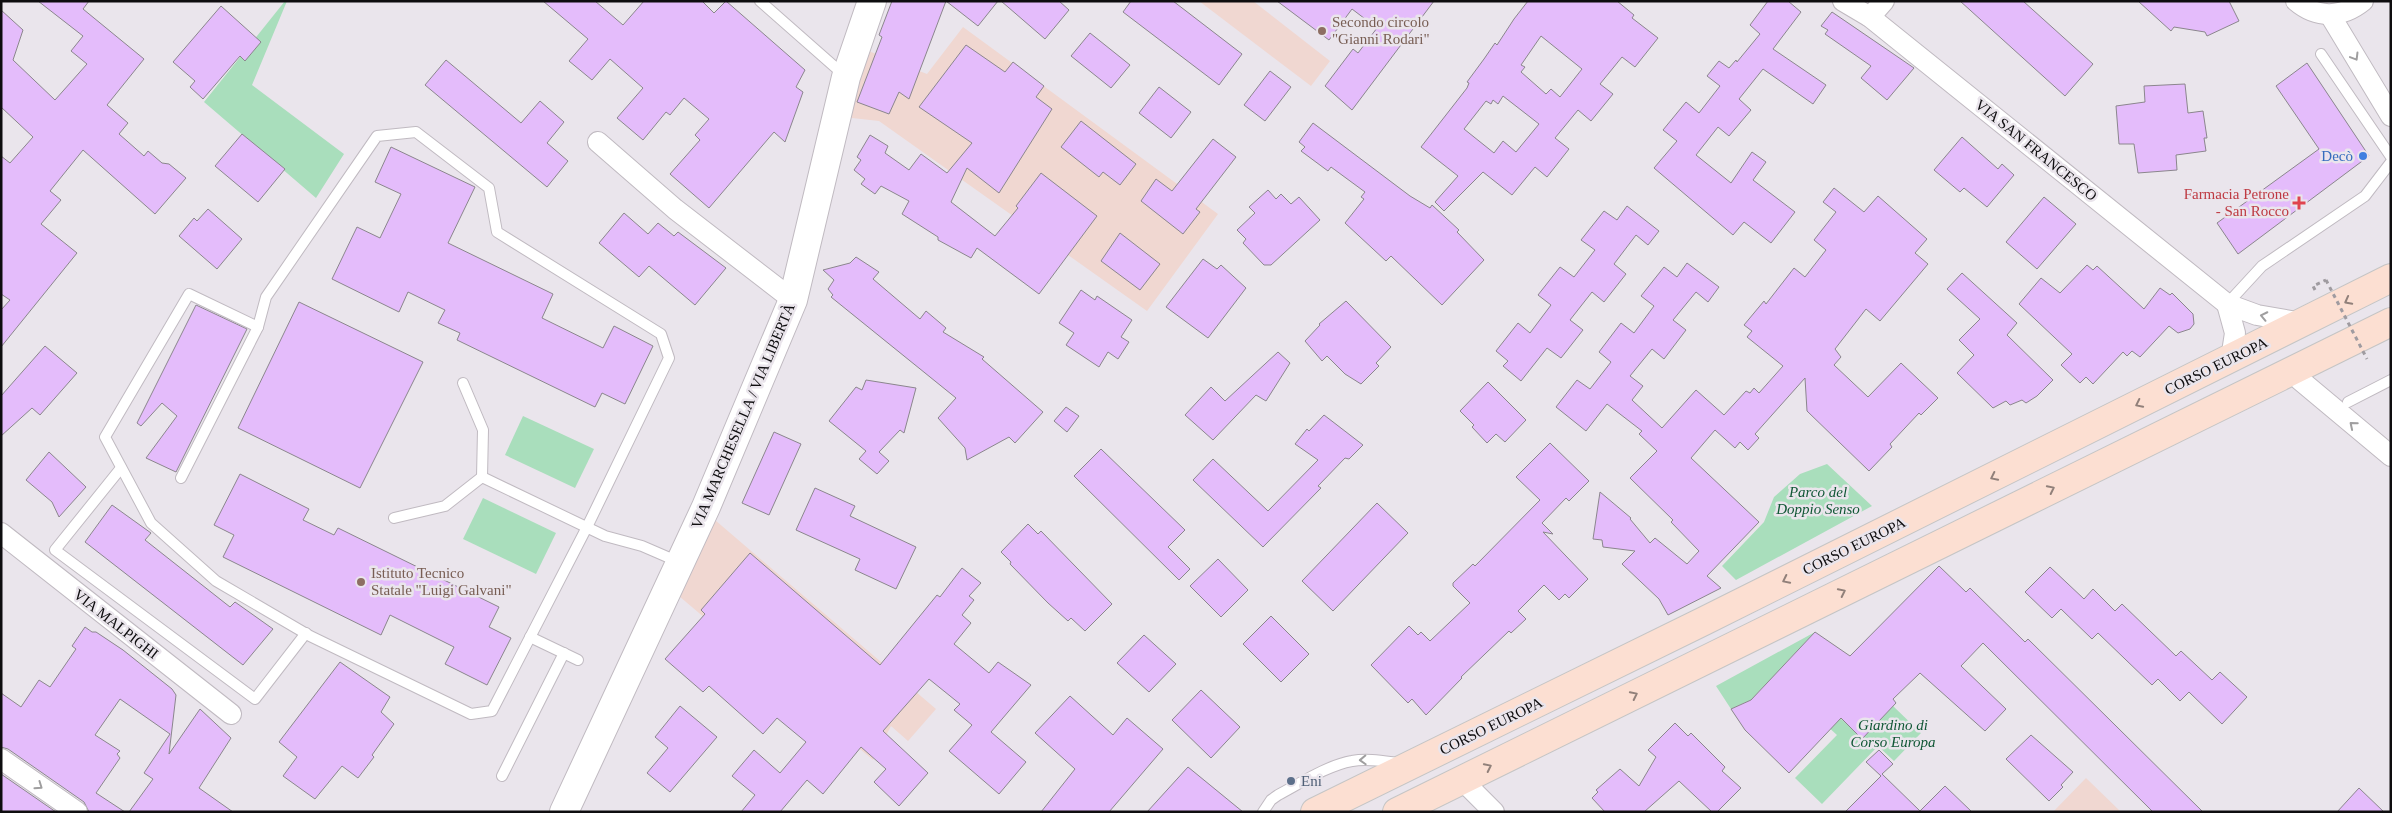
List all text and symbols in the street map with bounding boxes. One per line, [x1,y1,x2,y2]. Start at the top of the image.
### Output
place label: Secondo circolo "Gianni Rodari" [1332,14,1430,47]
marker: Secondo circolo "Gianni Rodari" [1316,25,1328,37]
one-way arrow [2349,51,2359,60]
street label: VIA SAN FRANCESCO [1972,96,2100,204]
place label: Decò [2321,148,2353,164]
marker: Decò [2357,150,2369,162]
place label: Farmacia Petrone - San Rocco [2184,186,2289,219]
marker: Farmacia Petrone - San Rocco [2293,197,2305,209]
one-way arrow [2344,295,2353,305]
street label: VIA MARCHESELLA / VIA LIBERTÀ [688,301,798,531]
one-way arrow [2260,311,2269,322]
street label: CORSO EUROPA [2162,334,2270,398]
one-way arrow [2136,398,2145,408]
one-way arrow [2350,421,2359,430]
one-way arrow [1990,471,1999,481]
park label: Parco del Doppio Senso [1775,484,1860,517]
one-way arrow [2046,485,2055,495]
street label: CORSO EUROPA [1800,514,1908,578]
place label: Istituto Tecnico Statale "Luigi Galvani" [371,565,512,598]
one-way arrow [1782,574,1791,584]
marker: Istituto Tecnico Statale "Luigi Galvani" [355,576,367,588]
street label: VIA MALPIGHI [71,586,161,662]
one-way arrow [1837,588,1846,598]
one-way arrow [1629,691,1638,701]
street label: CORSO EUROPA [1437,694,1545,758]
park label: Giardino di Corso Europa [1851,717,1935,750]
one-way arrow [1359,755,1367,766]
one-way arrow [1483,763,1492,773]
place label: Eni [1301,773,1322,789]
marker: Eni [1285,775,1297,787]
one-way arrow [33,780,43,789]

